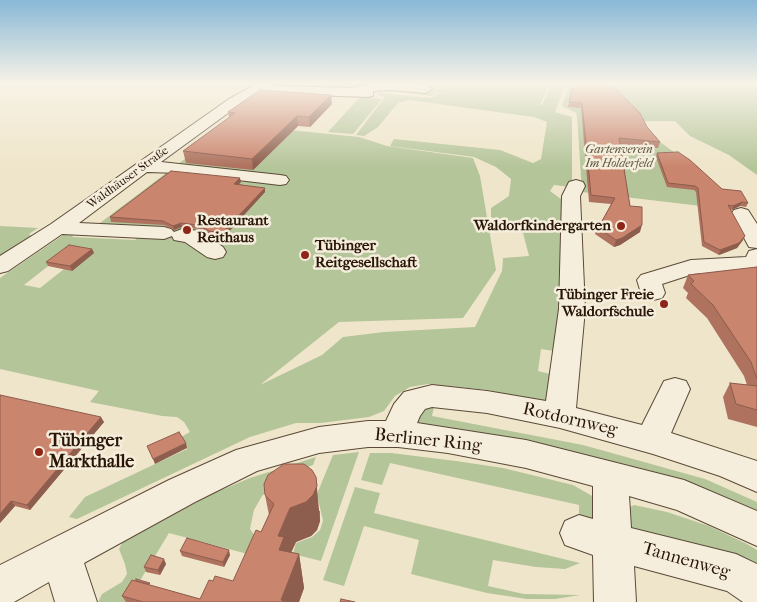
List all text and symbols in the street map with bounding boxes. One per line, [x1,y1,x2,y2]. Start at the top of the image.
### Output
park label: Gartenverein Im Holderfeld [585,143,653,171]
street label: Waldhäuser Straße [85,144,171,212]
place label: Restaurant Reithaus [197,212,269,247]
place label: Waldorfkindergarten [474,217,611,235]
marker: Waldorfkindergarten [615,220,627,232]
marker: Restaurant Reithaus [181,224,193,236]
place label: Tübinger Reitgesellschaft [315,237,417,272]
marker: Tübinger Reitgesellschaft [299,249,311,261]
place label: Tübinger Freie Waldorfschule [556,286,654,321]
marker: Tübinger Freie Waldorfschule [658,298,670,310]
street label: Rotdornweg [521,399,619,441]
street label: Berliner Ring [373,425,483,457]
place label: Tübinger Markthalle [49,431,134,474]
marker: Tübinger Markthalle [33,446,45,458]
street label: Tannenweg [640,538,732,584]

